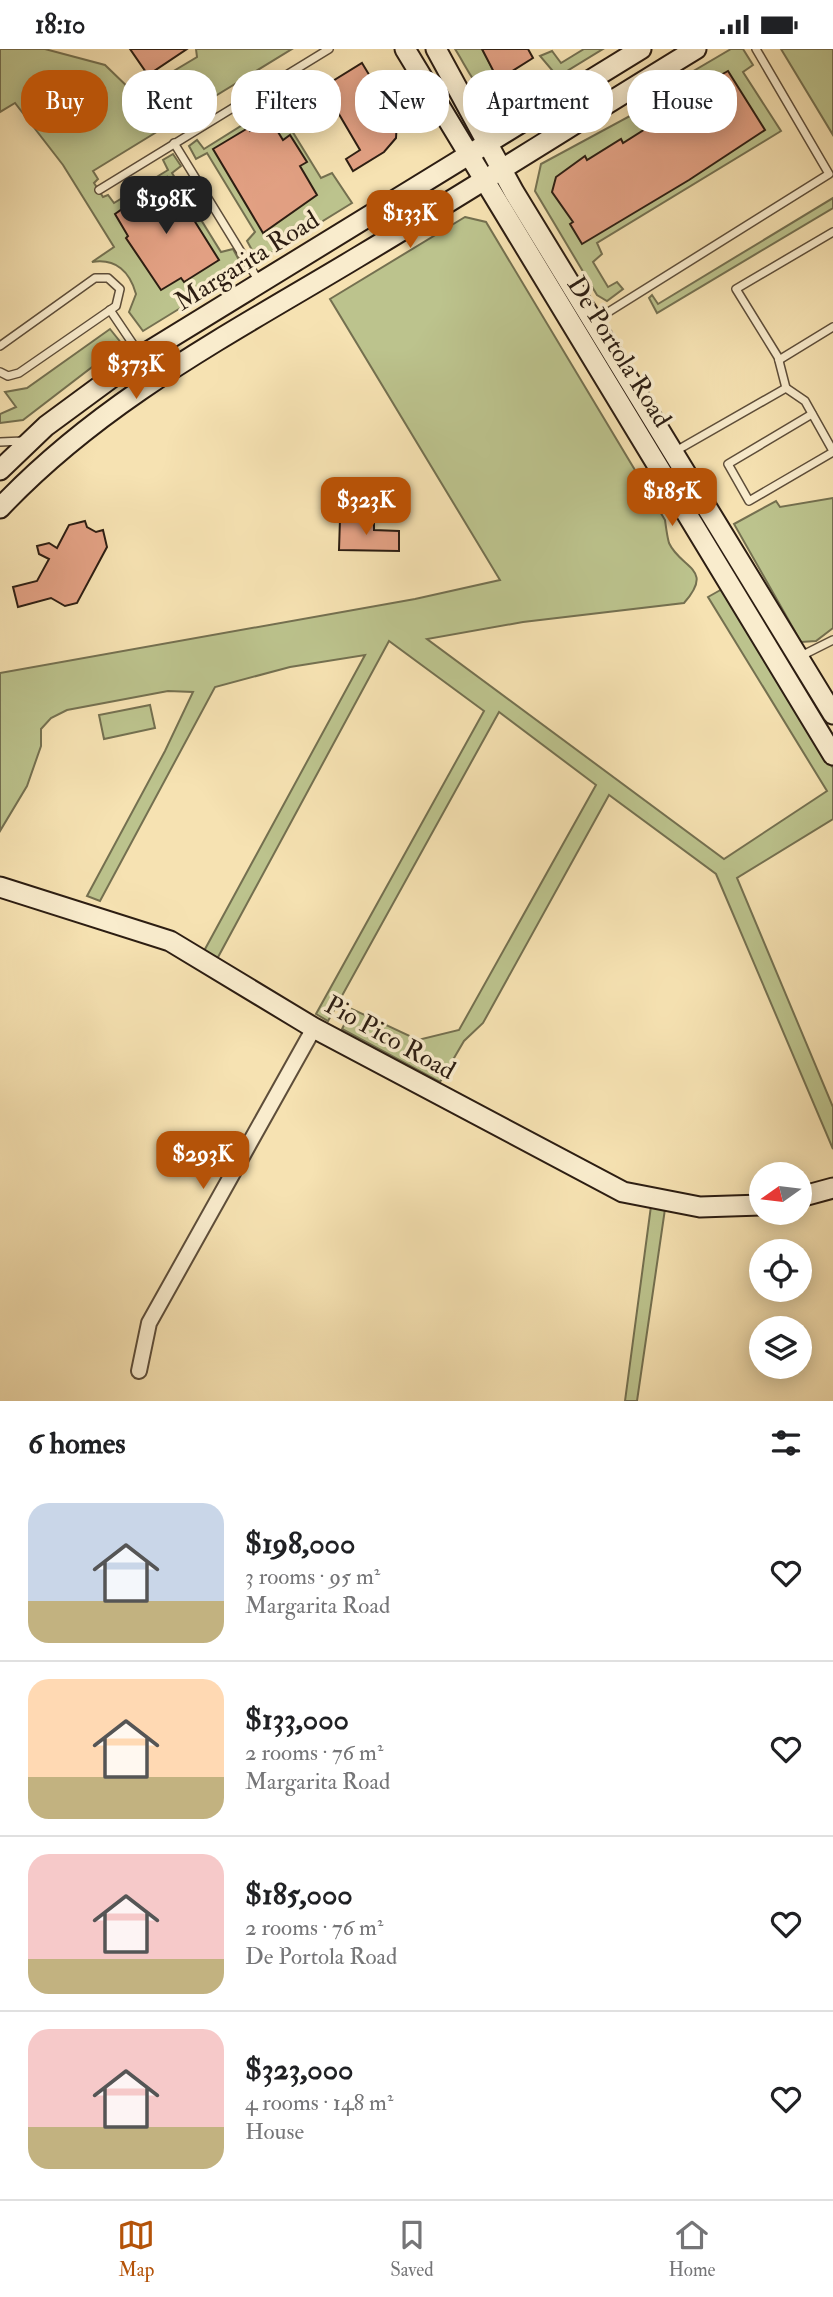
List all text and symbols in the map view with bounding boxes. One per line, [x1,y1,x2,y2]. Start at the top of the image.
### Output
text: 18:10 [35,9,85,41]
chip: Buy [21,70,108,133]
chip: Rent [122,70,217,133]
chip: Filters [231,70,341,133]
chip: New [355,70,449,133]
chip: Apartment [463,70,613,133]
chip: House [627,70,737,133]
pin: $198K [117,177,215,236]
text: $198K [136,184,196,213]
pin: $133K [361,191,459,250]
text: $133K [383,198,437,227]
street label: Margarita Road [169,204,325,318]
street label: De Portola Road [560,271,678,434]
pin: $373K [87,341,185,401]
text: $373K [107,349,165,378]
pin: $185K [623,469,721,528]
text: $185K [643,476,701,505]
pin: $323K [317,477,415,537]
text: $323K [337,485,395,514]
street label: Pio Pico Road [319,989,461,1087]
pin: $293K [154,1131,252,1191]
text: $293K [172,1139,234,1168]
north arrow [749,1162,812,1225]
map controls [749,1162,812,1379]
button: locate [749,1239,812,1302]
button: layers [749,1316,812,1379]
icon: filters [767,1424,805,1462]
text: 6 homes [28,1425,126,1462]
text: $198,000 [245,1525,355,1562]
icon: home [84,1531,168,1615]
icon: heart [767,1554,805,1592]
text: 3 rooms · 95 m² [245,1562,380,1591]
text: Margarita Road [245,1591,390,1620]
text: $133,000 [245,1701,349,1738]
icon: home [84,1707,168,1791]
icon: heart [767,1730,805,1768]
text: 2 rooms · 76 m² [245,1738,383,1767]
text: Margarita Road [245,1767,390,1796]
text: $185,000 [245,1876,353,1913]
icon: home [84,1882,168,1966]
icon: heart [767,1905,805,1943]
text: 2 rooms · 76 m² [245,1913,383,1942]
text: De Portola Road [245,1942,397,1971]
text: $323,000 [245,2051,354,2088]
icon: home [84,2057,168,2141]
icon: heart [767,2080,805,2118]
text: 4 rooms · 148 m² [245,2088,393,2117]
text: House [245,2117,304,2146]
tab: Map [117,2216,155,2282]
tab: Saved [390,2216,434,2282]
tab: Home [668,2216,716,2282]

